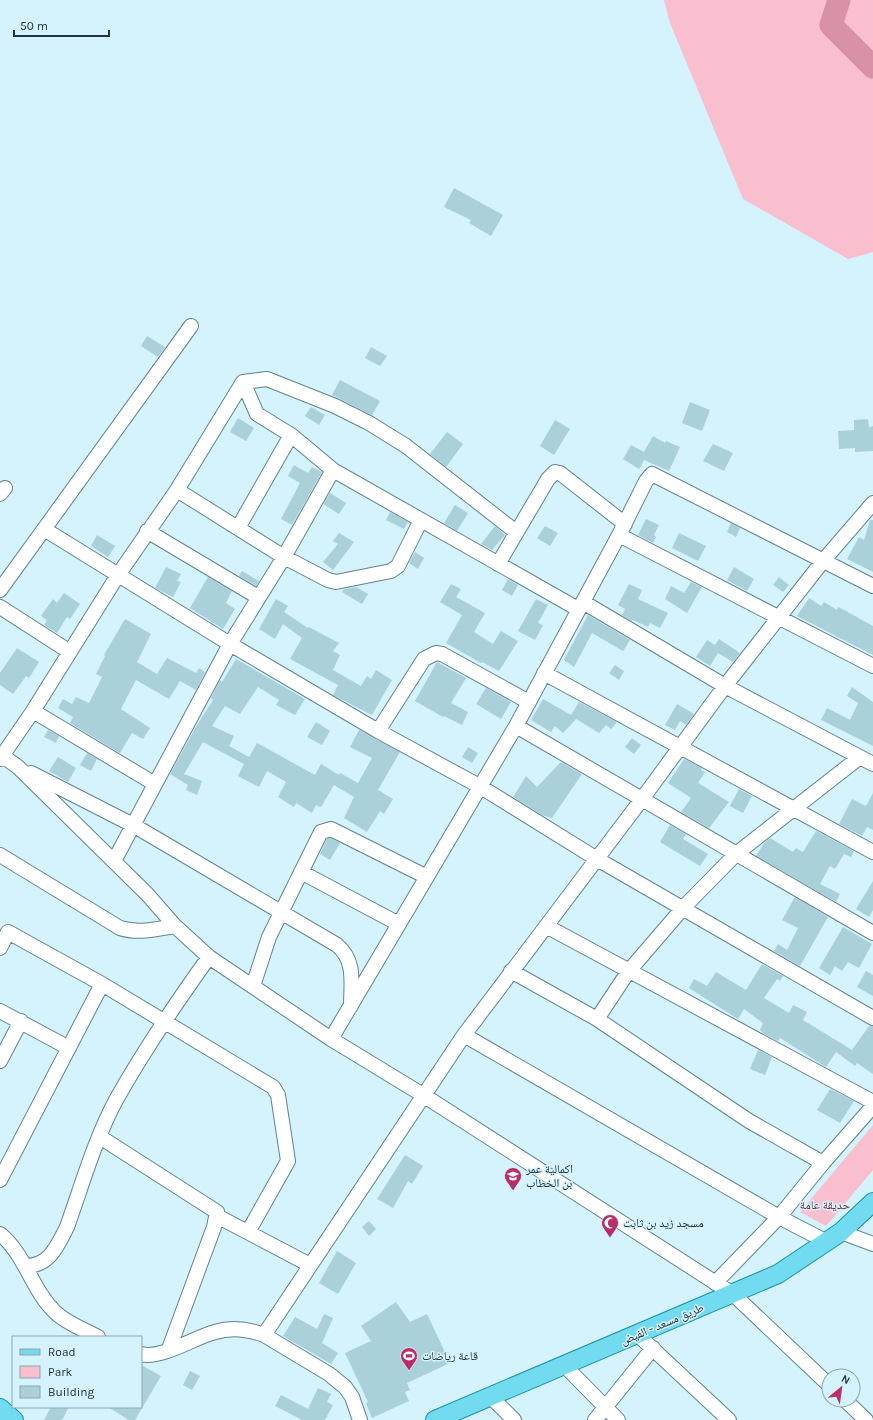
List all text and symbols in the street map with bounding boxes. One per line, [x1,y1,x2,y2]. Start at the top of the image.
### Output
scale bar [14,12,109,38]
text: 50 m [20,19,48,33]
place label: اكمالية عمر بن الخطاب [525,1162,573,1190]
school or university icon: اكمالية عمر بن الخطاب [503,1166,523,1191]
park label: حديقة عامة [800,1198,851,1212]
mosque icon: مسجد زيد بن ثابت [600,1213,620,1238]
place label: مسجد زيد بن ثابت [623,1216,704,1230]
street label: طريق مسعد - الفيض [618,1300,706,1348]
legend [12,1336,142,1408]
text: Road [48,1345,76,1359]
sports icon: قاعة رياضات [399,1346,419,1371]
place label: قاعة رياضات [422,1349,478,1363]
text: Park [48,1365,73,1379]
north arrow [821,1368,861,1408]
text: N [839,1372,852,1387]
text: Building [48,1385,95,1399]

